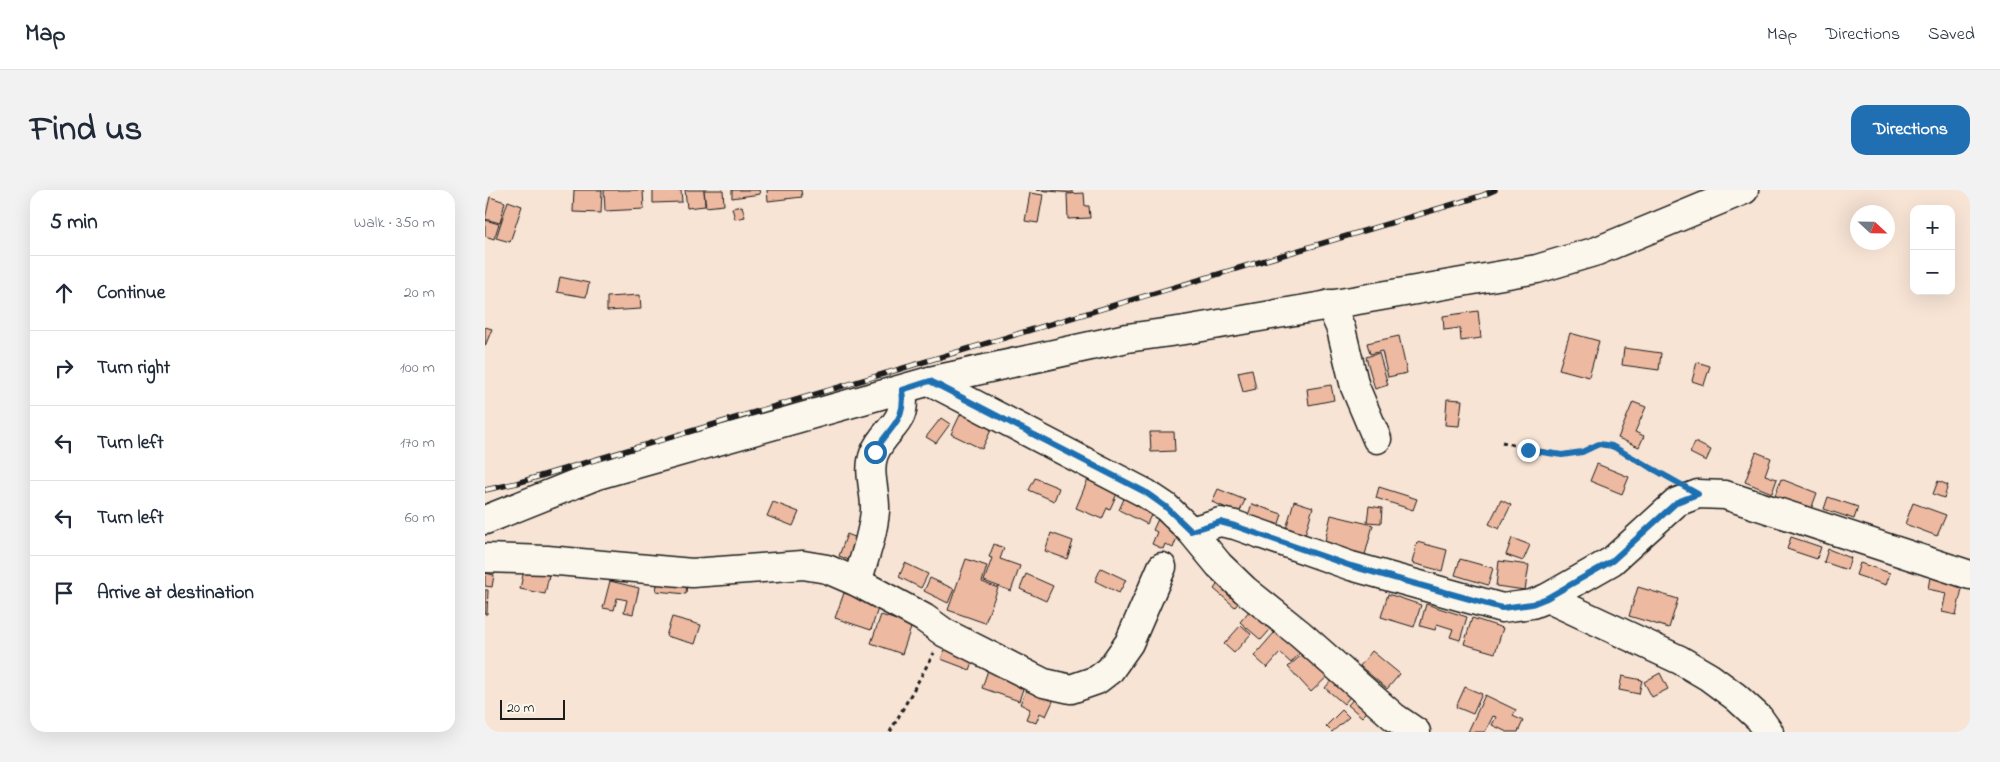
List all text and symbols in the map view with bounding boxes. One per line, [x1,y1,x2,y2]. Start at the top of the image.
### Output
text: Map [25,17,66,52]
text: Map [1767,22,1797,48]
text: Directions [1825,22,1900,48]
text: Saved [1928,22,1975,48]
text: Find us [30,105,142,156]
button: Directions [1851,105,1970,155]
north arrow [1850,205,1895,250]
map controls [1910,205,1955,295]
button: + [1910,205,1955,250]
text: 5 min [50,208,98,238]
text: Walk · 350 m [354,211,435,235]
button: − [1910,250,1955,295]
icon: ahead [50,279,78,307]
text: Continue [97,280,165,307]
text: 20 m [404,281,435,305]
icon: right [50,354,78,382]
text: Turn right [97,355,170,382]
text: 100 m [400,356,435,380]
icon: left [50,429,78,457]
text: Turn left [97,430,164,457]
text: 170 m [400,431,435,455]
route end [1517,439,1540,462]
route start [864,441,887,464]
icon: left [50,504,78,532]
text: Turn left [97,505,164,532]
text: 60 m [405,506,435,530]
icon: arrive [50,579,78,607]
text: Arrive at destination [97,580,254,607]
scale bar [500,697,565,720]
text: 20 m [507,698,534,719]

